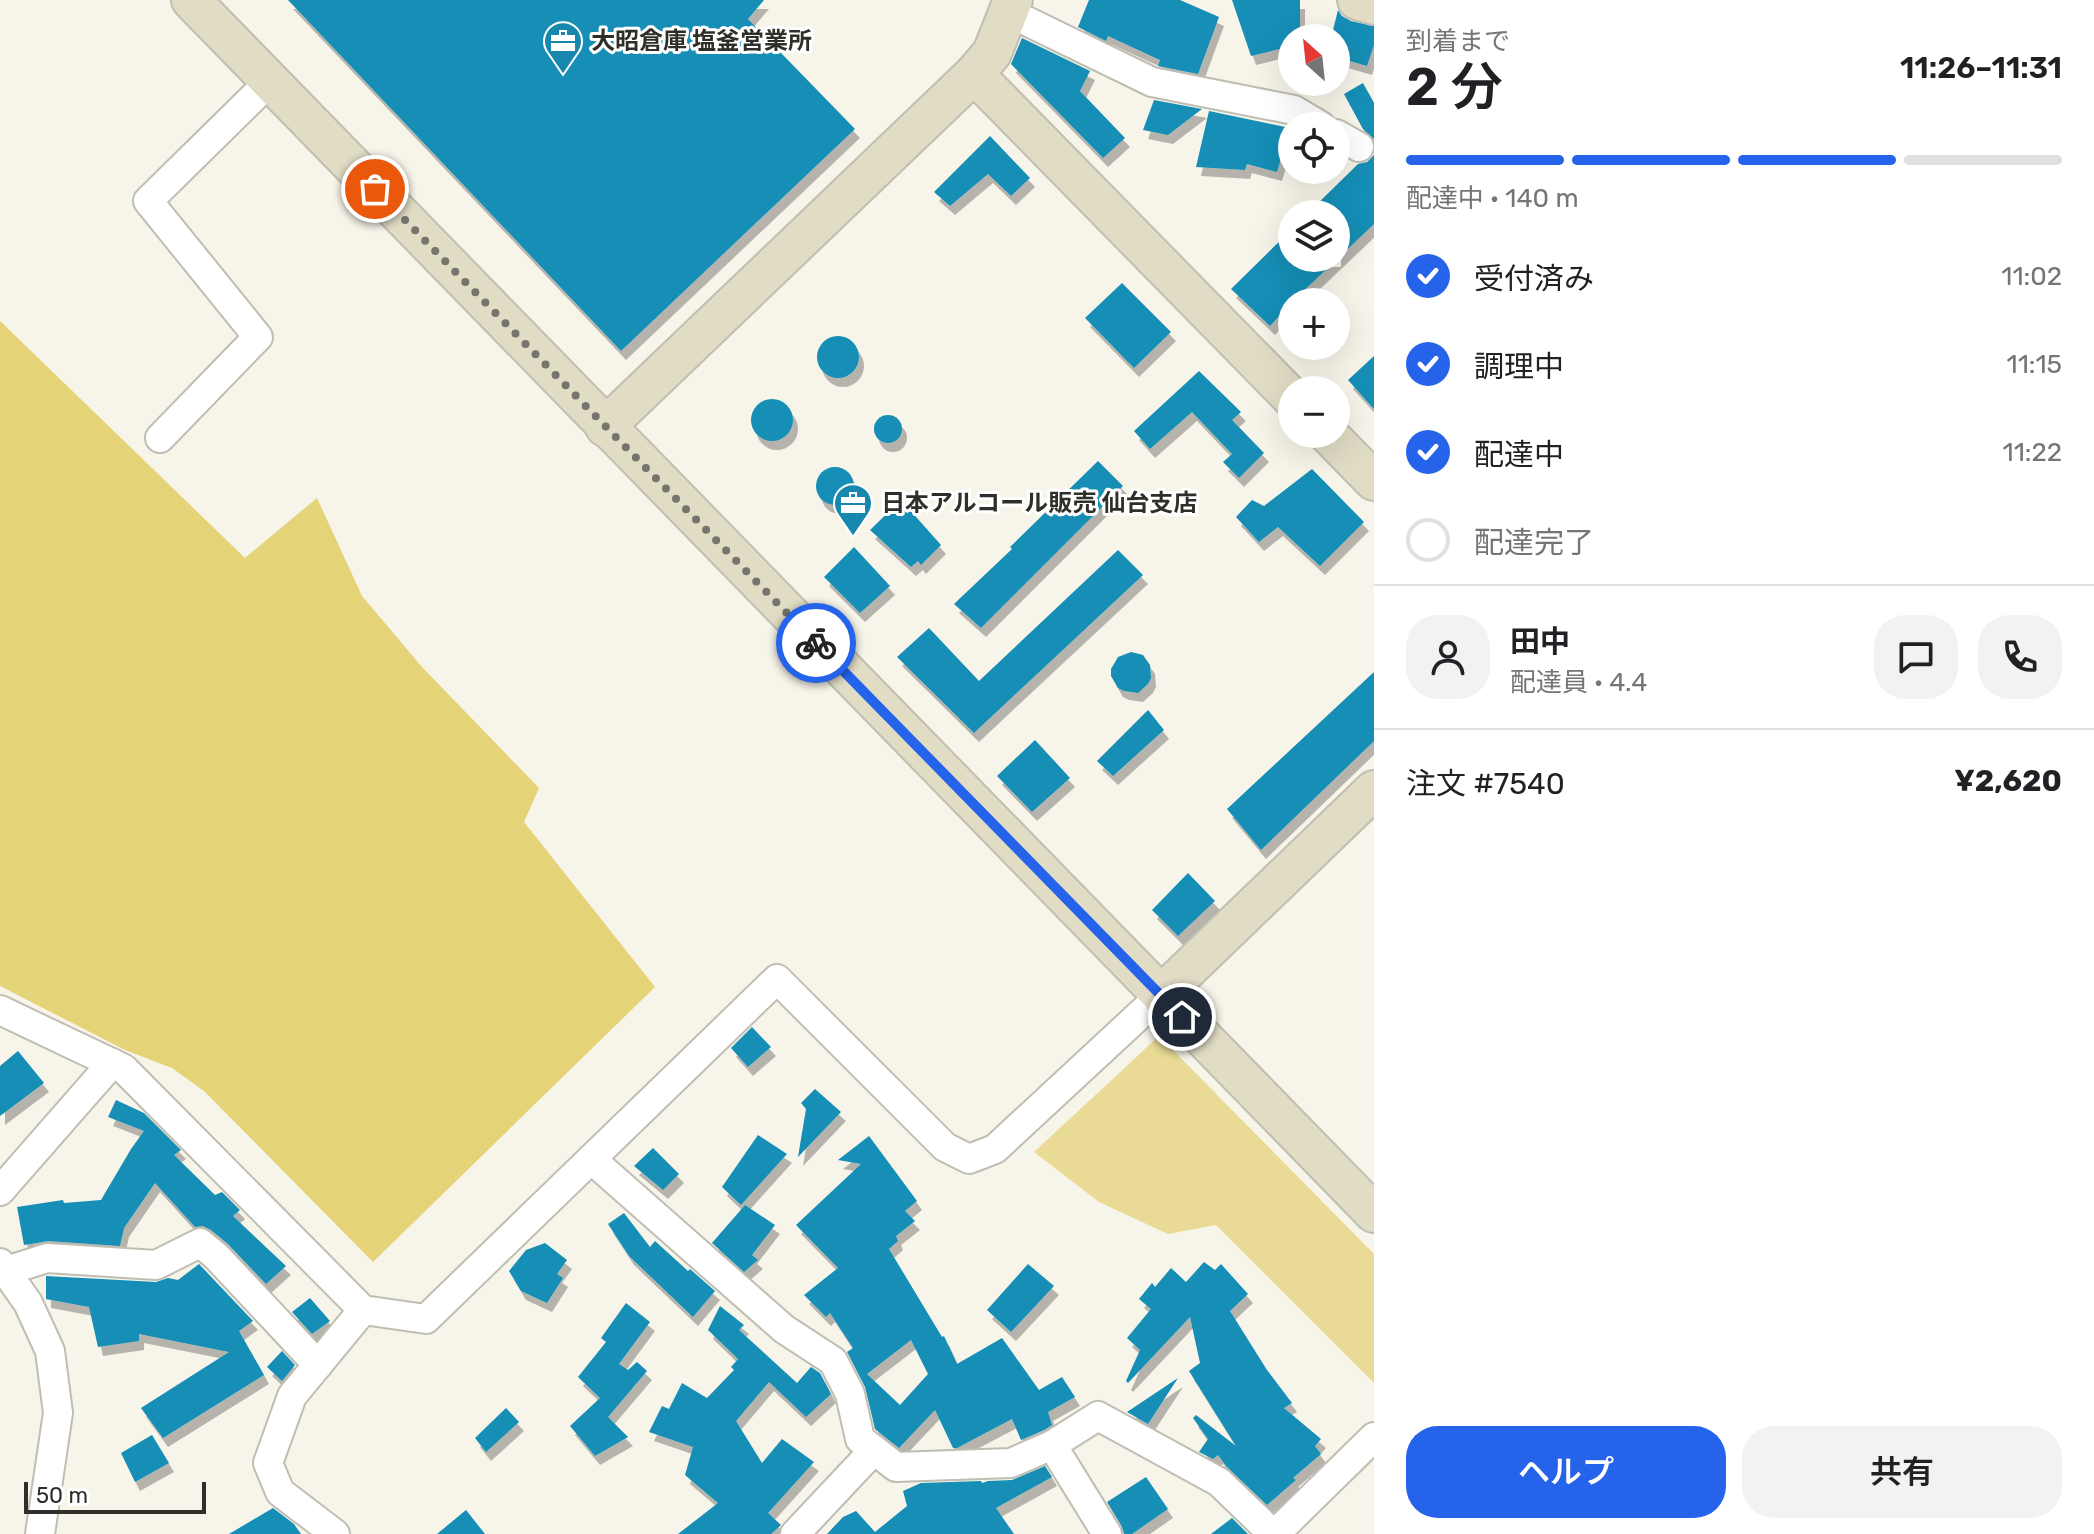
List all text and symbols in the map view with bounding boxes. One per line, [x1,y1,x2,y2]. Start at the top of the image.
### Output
office icon: 大昭倉庫 塩釜営業所 [542,20,584,75]
north arrow [1278,24,1350,96]
map controls [1278,24,1350,448]
text: 到着まで [1406,26,1510,57]
place label: 大昭倉庫 塩釜営業所 [591,27,812,55]
text: 11:26–11:31 [1900,50,2062,86]
text: 2 分 [1406,56,1502,118]
button: locate [1278,112,1350,184]
pin [341,155,409,223]
icon: bag [353,167,397,211]
text: 配達中 · 140 m [1406,183,1579,214]
button: layers [1278,200,1350,272]
icon: check [1406,254,1450,298]
text: 受付済み [1474,261,1594,297]
text: 11:02 [2001,261,2062,292]
button: + [1278,288,1350,360]
icon: check [1406,342,1450,386]
text: 調理中 [1474,349,1564,385]
text: 11:15 [2007,349,2062,380]
button: − [1278,376,1350,448]
icon: check [1406,430,1450,474]
text: 配達中 [1474,437,1564,473]
text: 11:22 [2003,437,2062,468]
office icon: 日本アルコール販売 仙台支店 [832,482,874,537]
place label: 日本アルコール販売 仙台支店 [881,489,1197,517]
text: 配達完了 [1474,525,1594,561]
courier [776,603,856,683]
button: person [1406,615,1490,699]
button: chat [1874,615,1958,699]
button: phone [1978,615,2062,699]
icon: bike [794,621,838,665]
text: 田中 [1510,624,1570,660]
text: 配達員 · 4.4 [1510,667,1647,698]
text: ¥2,620 [1954,763,2062,799]
text: 注文 #7540 [1406,766,1565,802]
pin [1148,983,1216,1051]
icon: home [1160,995,1204,1039]
button: ヘルプ [1406,1426,1726,1518]
button: 共有 [1742,1426,2062,1518]
scale bar [24,1478,206,1514]
text: 50 m [36,1482,88,1509]

